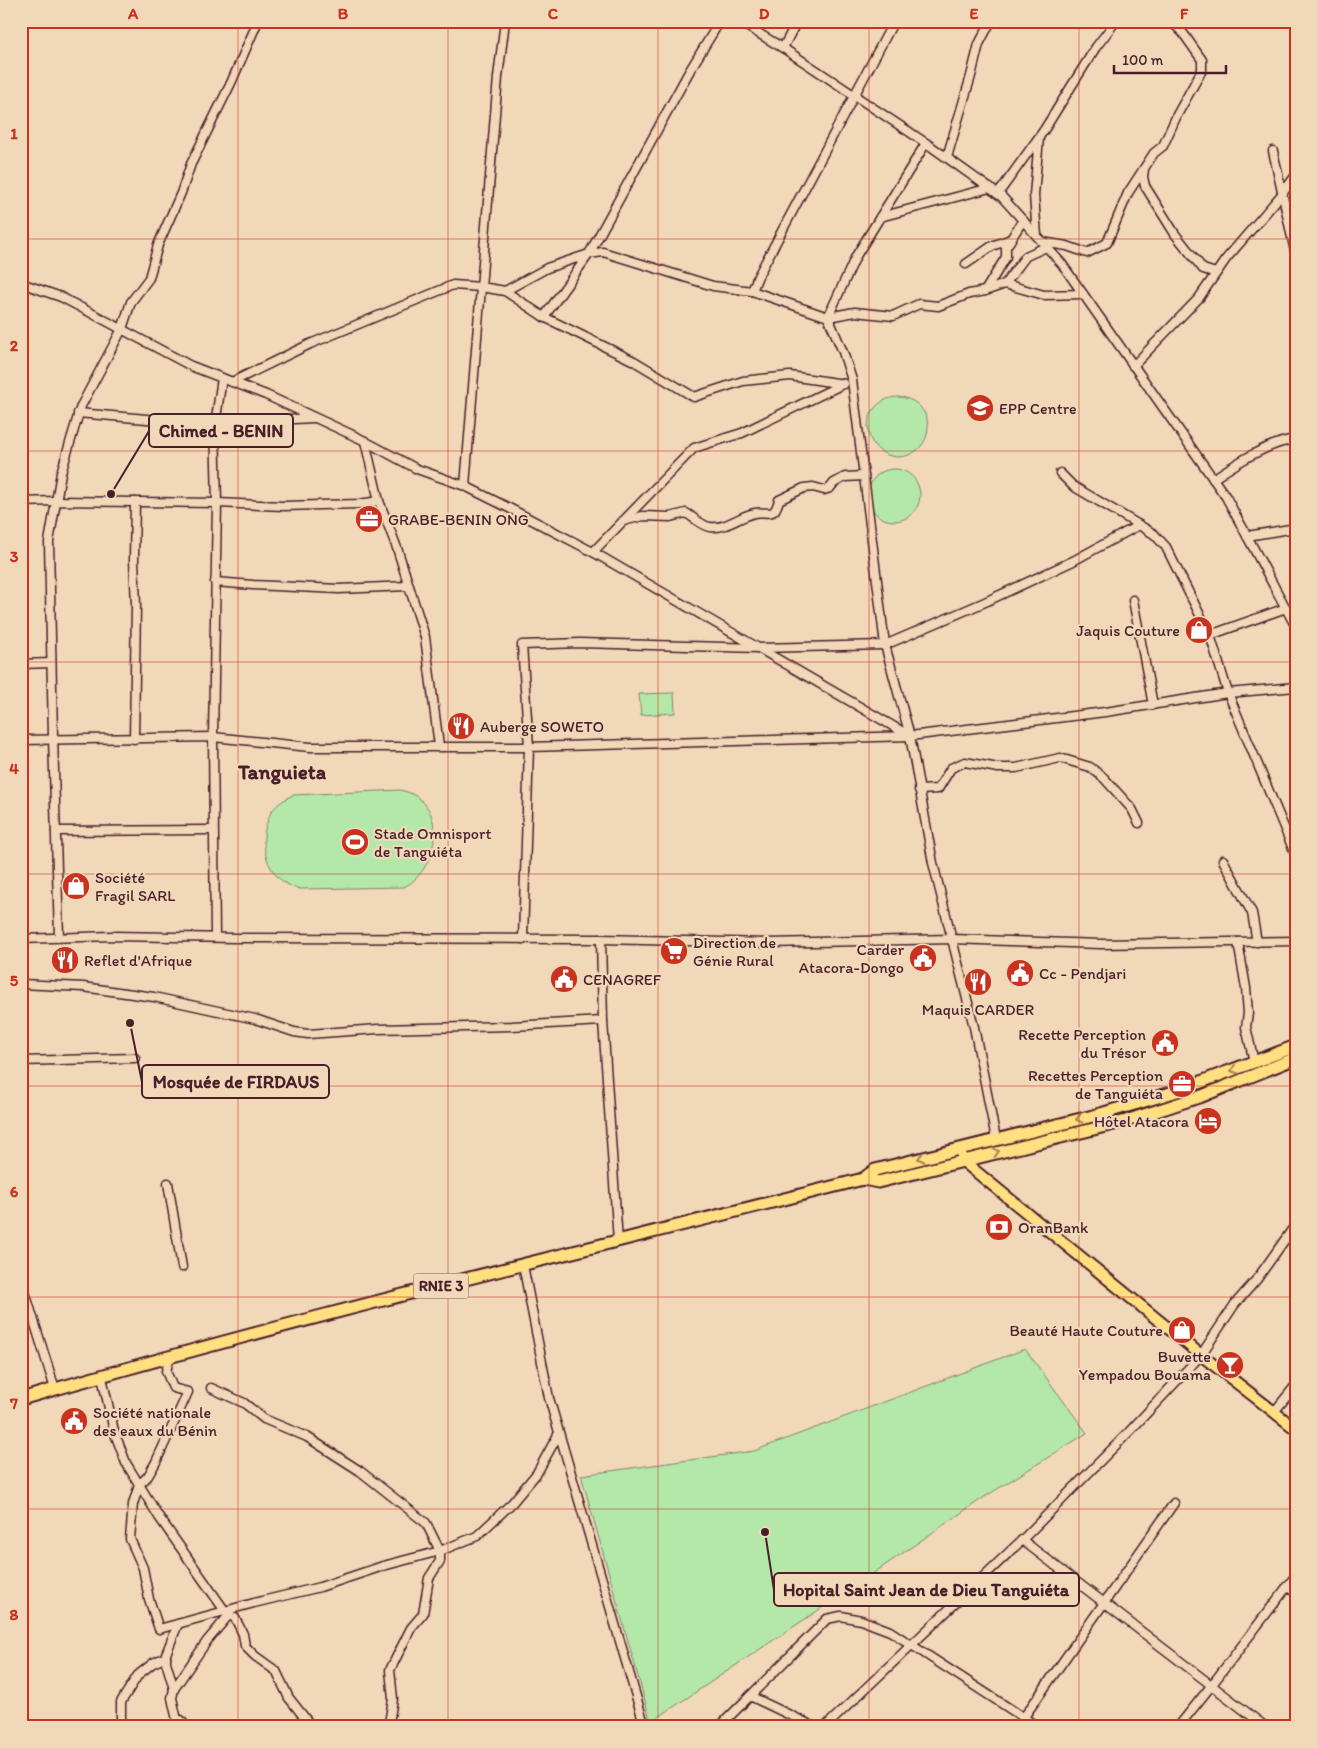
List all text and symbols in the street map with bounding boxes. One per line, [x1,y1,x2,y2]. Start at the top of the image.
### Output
text: A [127,4,139,23]
text: B [338,4,349,23]
text: C [548,4,559,23]
text: D [759,4,770,23]
text: E [970,4,979,23]
text: F [1180,4,1189,23]
scale bar [1114,42,1227,74]
text: 100 m [1122,51,1164,69]
text: 1 [10,124,18,143]
text: 2 [10,336,19,355]
school or university icon: EPP Centre [965,393,995,423]
place label: EPP Centre [999,399,1077,418]
callout: Chimed - BENIN [149,414,293,447]
text: Chimed - BENIN [159,420,283,442]
office icon: GRABE-BENIN ONG [354,504,384,534]
place label: GRABE-BENIN ONG [388,510,529,529]
text: 3 [10,547,19,566]
shop icon: Jaquis Couture [1184,615,1214,645]
place label: Jaquis Couture [1076,621,1180,640]
restaurant icon: Auberge SOWETO [446,711,476,741]
place label: Auberge SOWETO [480,717,604,736]
text: 4 [9,759,19,778]
district label: Tanguieta [237,759,327,785]
place label: Stade Omnisport de Tanguiéta [374,824,491,861]
sports icon: Stade Omnisport de Tanguiéta [340,827,370,857]
place label: Société Fragil SARL [95,868,175,905]
shop icon: Société Fragil SARL [61,871,91,901]
place label: Direction de Génie Rural [693,933,776,970]
supermarket icon: Direction de Génie Rural [659,936,689,966]
place label: Carder Atacora-Dongo [799,940,905,977]
public building icon: Carder Atacora-Dongo [908,943,938,973]
restaurant icon: Reflet d'Afrique [50,945,80,975]
place label: Reflet d'Afrique [84,951,192,970]
public building icon: Cc - Pendjari [1005,958,1035,988]
public building icon: CENAGREF [549,964,579,994]
place label: Cc - Pendjari [1039,964,1126,983]
restaurant icon: Maquis CARDER [963,967,993,997]
place label: CENAGREF [583,970,662,989]
text: 5 [10,971,19,990]
place label: Maquis CARDER [922,1000,1034,1019]
place label: Recette Perception du Trésor [1018,1025,1147,1062]
public building icon: Recette Perception du Trésor [1150,1028,1180,1058]
one-way arrow [1230,1064,1239,1074]
callout: Mosquée de FIRDAUS [142,1065,329,1098]
place label: Recettes Perception de Tanguiéta [1028,1066,1163,1103]
office icon: Recettes Perception de Tanguiéta [1167,1069,1197,1099]
text: Mosquée de FIRDAUS [153,1071,319,1093]
hotel icon: Hôtel Atacora [1193,1106,1223,1136]
place label: Hôtel Atacora [1094,1112,1190,1131]
one-way arrow [1075,1113,1084,1124]
one-way arrow [991,1147,1000,1158]
one-way arrow [917,1152,926,1163]
text: 6 [10,1182,19,1201]
bank icon: OranBank [984,1212,1014,1242]
place label: OranBank [1018,1218,1089,1237]
road number: RNIE 3 [414,1274,468,1298]
shop icon: Beauté Haute Couture [1167,1315,1197,1345]
place label: Beauté Haute Couture [1009,1321,1163,1340]
place label: Buvette Yempadou Bouama [1079,1347,1211,1384]
bar icon: Buvette Yempadou Bouama [1215,1350,1245,1380]
text: 7 [9,1394,18,1413]
place label: Société nationale des eaux du Bénin [93,1403,217,1440]
public building icon: Société nationale des eaux du Bénin [59,1406,89,1436]
callout: Hopital Saint Jean de Dieu Tanguiéta [774,1573,1079,1606]
text: Hopital Saint Jean de Dieu Tanguiéta [783,1579,1070,1601]
text: 8 [10,1605,19,1624]

